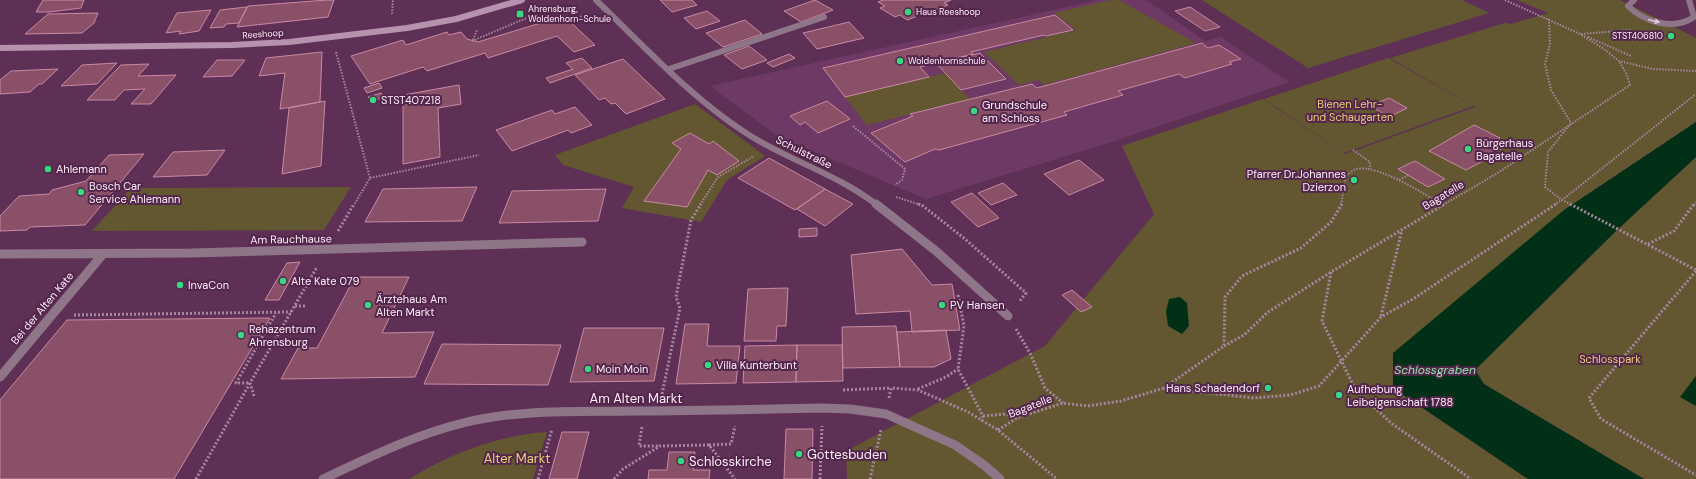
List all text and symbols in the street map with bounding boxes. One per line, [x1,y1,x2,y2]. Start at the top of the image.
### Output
place label: Ahrensburg, Woldenhorn-Schule [528,3,611,25]
place label: Haus Reeshoop [916,6,981,18]
marker: Haus Reeshoop [903,7,913,17]
marker: Ahrensburg, Woldenhorn-Schule [515,9,525,19]
one-way arrow [1649,18,1661,24]
street label: Reeshoop [242,27,284,41]
place label: STST406810 [1612,30,1663,42]
marker: STST406810 [1666,31,1676,41]
place label: Woldenhornschule [908,55,986,67]
marker: Woldenhornschule [895,56,905,66]
place label: STST407218 [381,93,441,107]
marker: STST407218 [368,95,378,105]
park label: Bienen Lehr- und Schaugarten [1307,97,1393,124]
place label: Grundschule am Schloss [982,98,1047,125]
marker: Grundschule am Schloss [969,106,979,116]
street label: Schulstraße [774,132,834,172]
place label: Bürgerhaus Bagatelle [1476,136,1533,163]
marker: Bürgerhaus Bagatelle [1463,144,1473,154]
place label: Ahlemann [56,162,107,176]
marker: Ahlemann [43,164,53,174]
place label: Pfarrer Dr.Johannes Dzierzon [1247,167,1346,194]
marker: Pfarrer Dr.Johannes Dzierzon [1349,175,1359,185]
street label: Bagatelle [1420,177,1466,213]
place label: Bosch Car Service Ahlemann [89,179,180,206]
marker: Bosch Car Service Ahlemann [76,187,86,197]
street label: Am Rauchhause [250,231,332,247]
street label: Bei der Alten Kate [8,269,76,347]
place label: Alte Kate 079 [291,274,359,288]
marker: Alte Kate 079 [278,276,288,286]
place label: InvaCon [188,278,229,292]
marker: InvaCon [175,280,185,290]
place label: Ärztehaus Am Alten Markt [376,292,447,319]
place label: PV Hansen [950,298,1005,312]
marker: Ärztehaus Am Alten Markt [363,300,373,310]
marker: PV Hansen [937,300,947,310]
place label: Rehazentrum Ahrensburg [249,322,316,349]
marker: Rehazentrum Ahrensburg [236,330,246,340]
park label: Schlosspark [1579,352,1641,366]
place label: Villa Kunterbunt [716,358,797,372]
marker: Villa Kunterbunt [703,360,713,370]
place label: Moin Moin [596,362,648,376]
water label: Schlossgraben [1394,362,1476,378]
marker: Moin Moin [583,364,593,374]
place label: Hans Schadendorf [1166,381,1260,395]
place label: Aufhebung Leibeigenschaft 1788 [1347,382,1453,409]
marker: Hans Schadendorf [1263,383,1273,393]
street label: Am Alten Markt [590,390,682,407]
marker: Aufhebung Leibeigenschaft 1788 [1334,390,1344,400]
street label: Bagatelle [1006,391,1054,421]
place label: Gottesbuden [807,446,887,463]
marker: Gottesbuden [794,449,804,459]
park label: Alter Markt [484,450,550,467]
place label: Schlosskirche [689,453,772,470]
marker: Schlosskirche [676,456,686,466]

